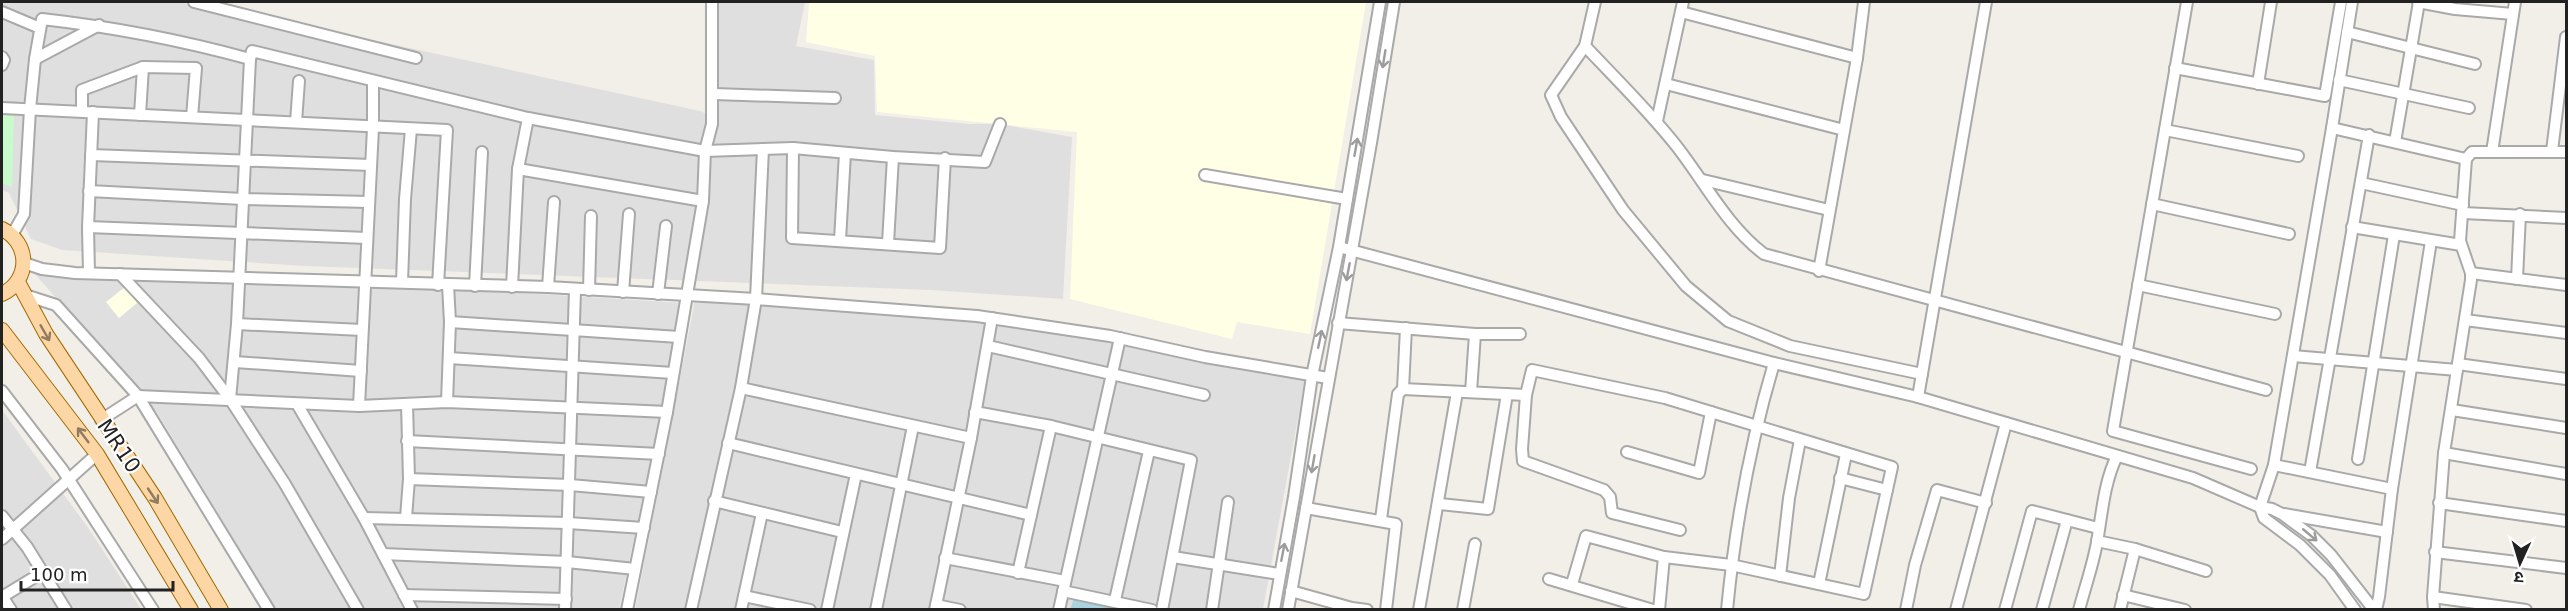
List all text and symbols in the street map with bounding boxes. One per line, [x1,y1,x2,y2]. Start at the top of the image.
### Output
one-way arrow [1379,49,1390,69]
one-way arrow [1350,138,1361,158]
one-way arrow [1342,262,1353,281]
one-way arrow [40,324,52,341]
one-way arrow [1315,330,1326,349]
street label: MR10 [92,415,146,477]
one-way arrow [77,428,89,444]
one-way arrow [1308,454,1319,473]
one-way arrow [147,487,159,503]
one-way arrow [2302,528,2317,542]
north arrow [2490,533,2550,593]
one-way arrow [1278,543,1289,562]
scale bar [21,554,172,592]
text: 100 m [30,564,88,585]
text: उ [2513,568,2524,587]

